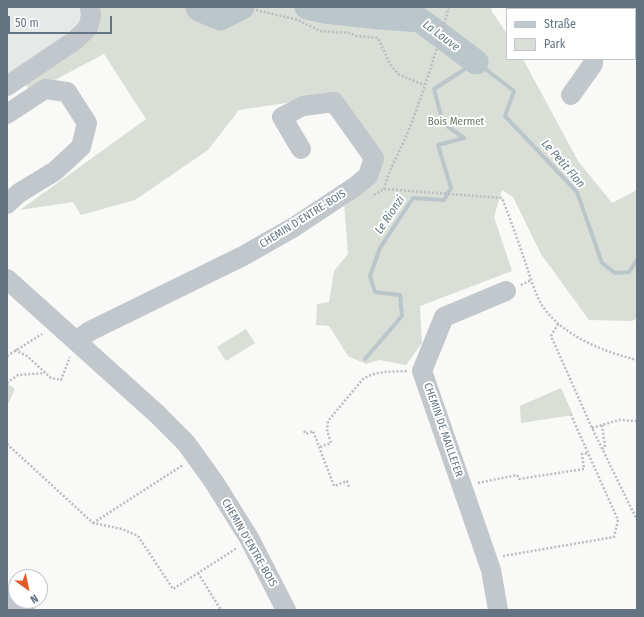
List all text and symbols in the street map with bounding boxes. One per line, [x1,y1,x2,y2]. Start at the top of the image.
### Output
scale bar [10,8,114,34]
legend [506,8,636,60]
text: 50 m [15,16,39,30]
water label: La Louve [420,17,462,55]
text: Straße [544,17,576,31]
text: Park [544,37,565,51]
park label: Bois Mermet [428,115,484,129]
water label: Le Petit Flon [538,137,588,191]
street label: CHEMIN D'ENTRE-BOIS [257,187,349,251]
water label: Le Rionzi [372,193,408,237]
street label: CHEMIN DE MAILLEFER [421,381,465,479]
street label: CHEMIN D'ENTRE-BOIS [218,497,280,589]
north arrow [8,569,48,609]
text: N [28,591,41,606]

